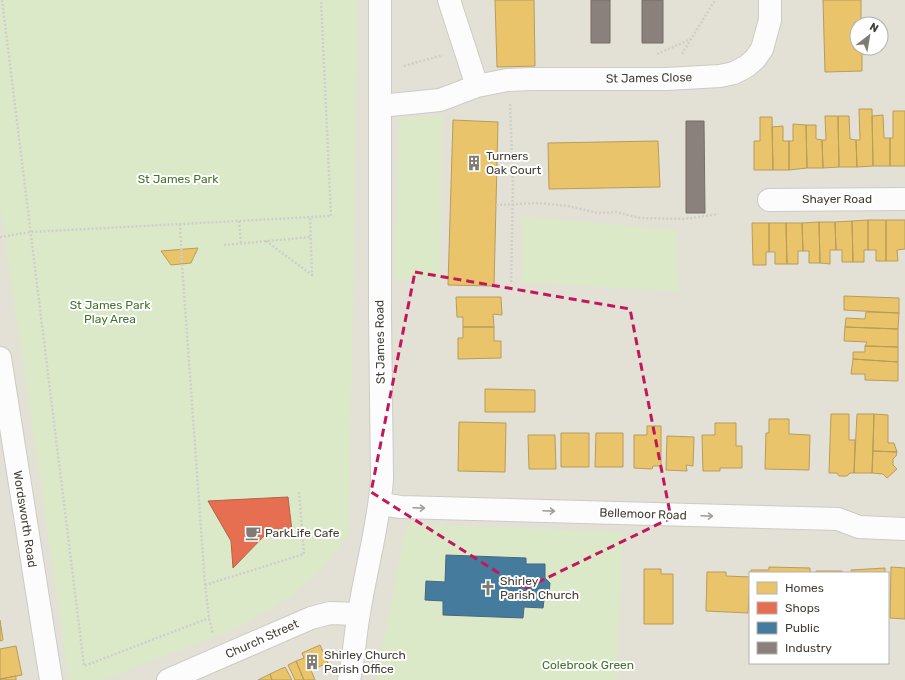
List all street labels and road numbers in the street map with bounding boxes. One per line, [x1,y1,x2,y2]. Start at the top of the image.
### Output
street label: St James Close [606,70,693,86]
street label: Shayer Road [802,192,872,206]
street label: St James Road [372,300,388,384]
street label: Wordsworth Road [10,469,40,569]
street label: Bellemoor Road [599,505,687,523]
street label: Church Street [223,617,301,661]

